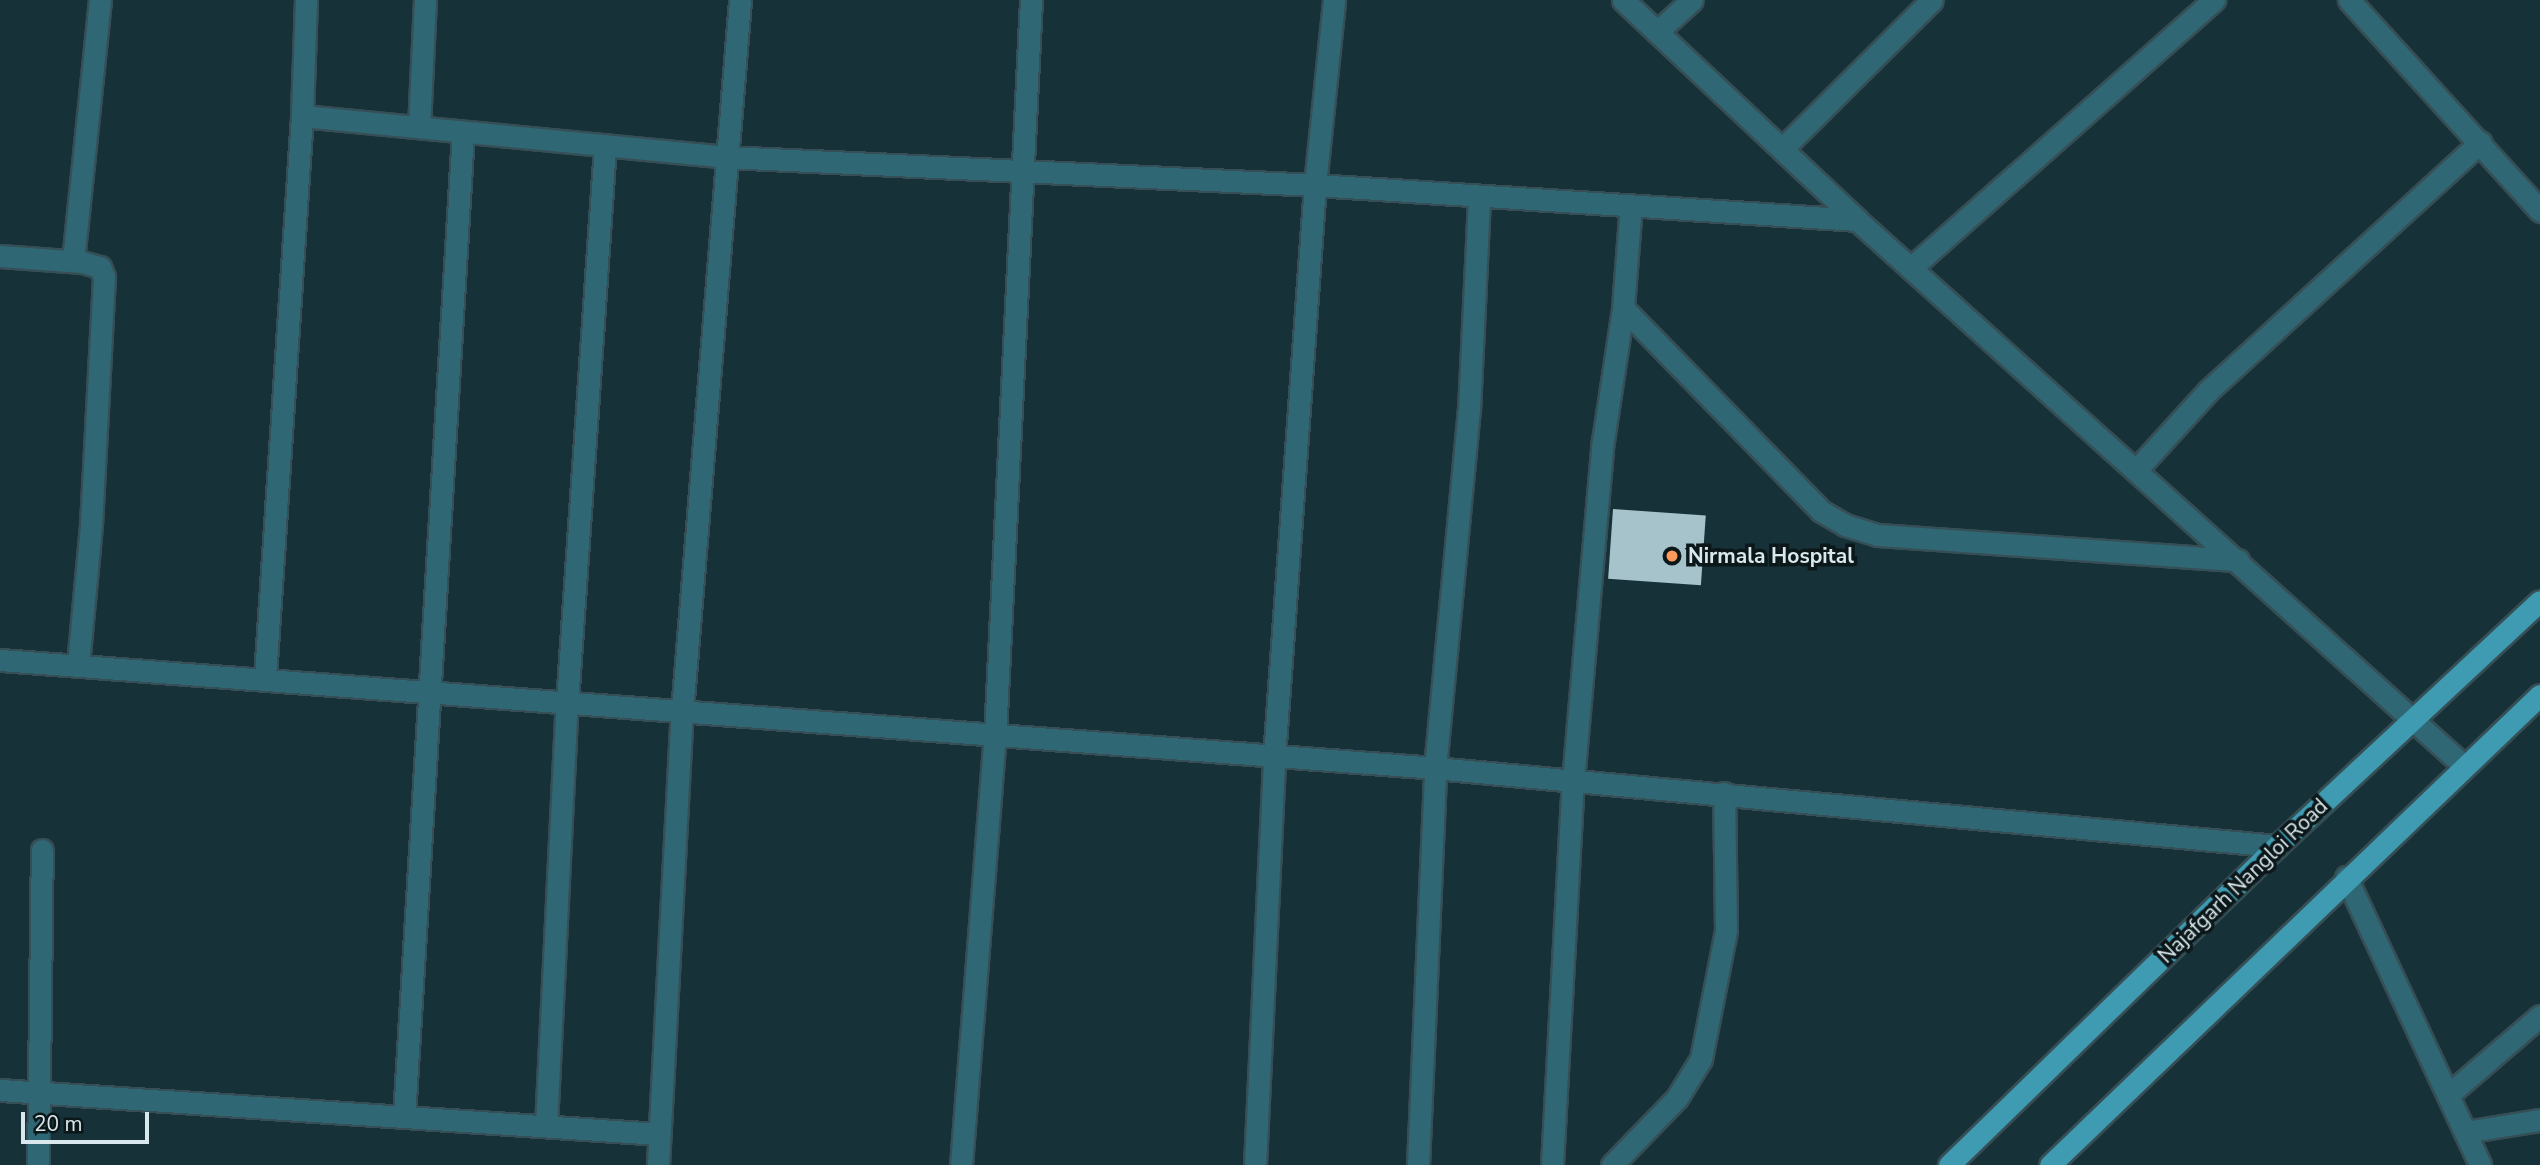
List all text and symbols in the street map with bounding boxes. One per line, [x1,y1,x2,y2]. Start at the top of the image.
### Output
place label: Nirmala Hospital [1688,543,1854,569]
marker: Nirmala Hospital [1662,546,1682,566]
street label: Najafgarh Nangloi Road [2153,794,2333,968]
scale bar [24,1098,152,1142]
text: 20 m [34,1110,83,1138]

